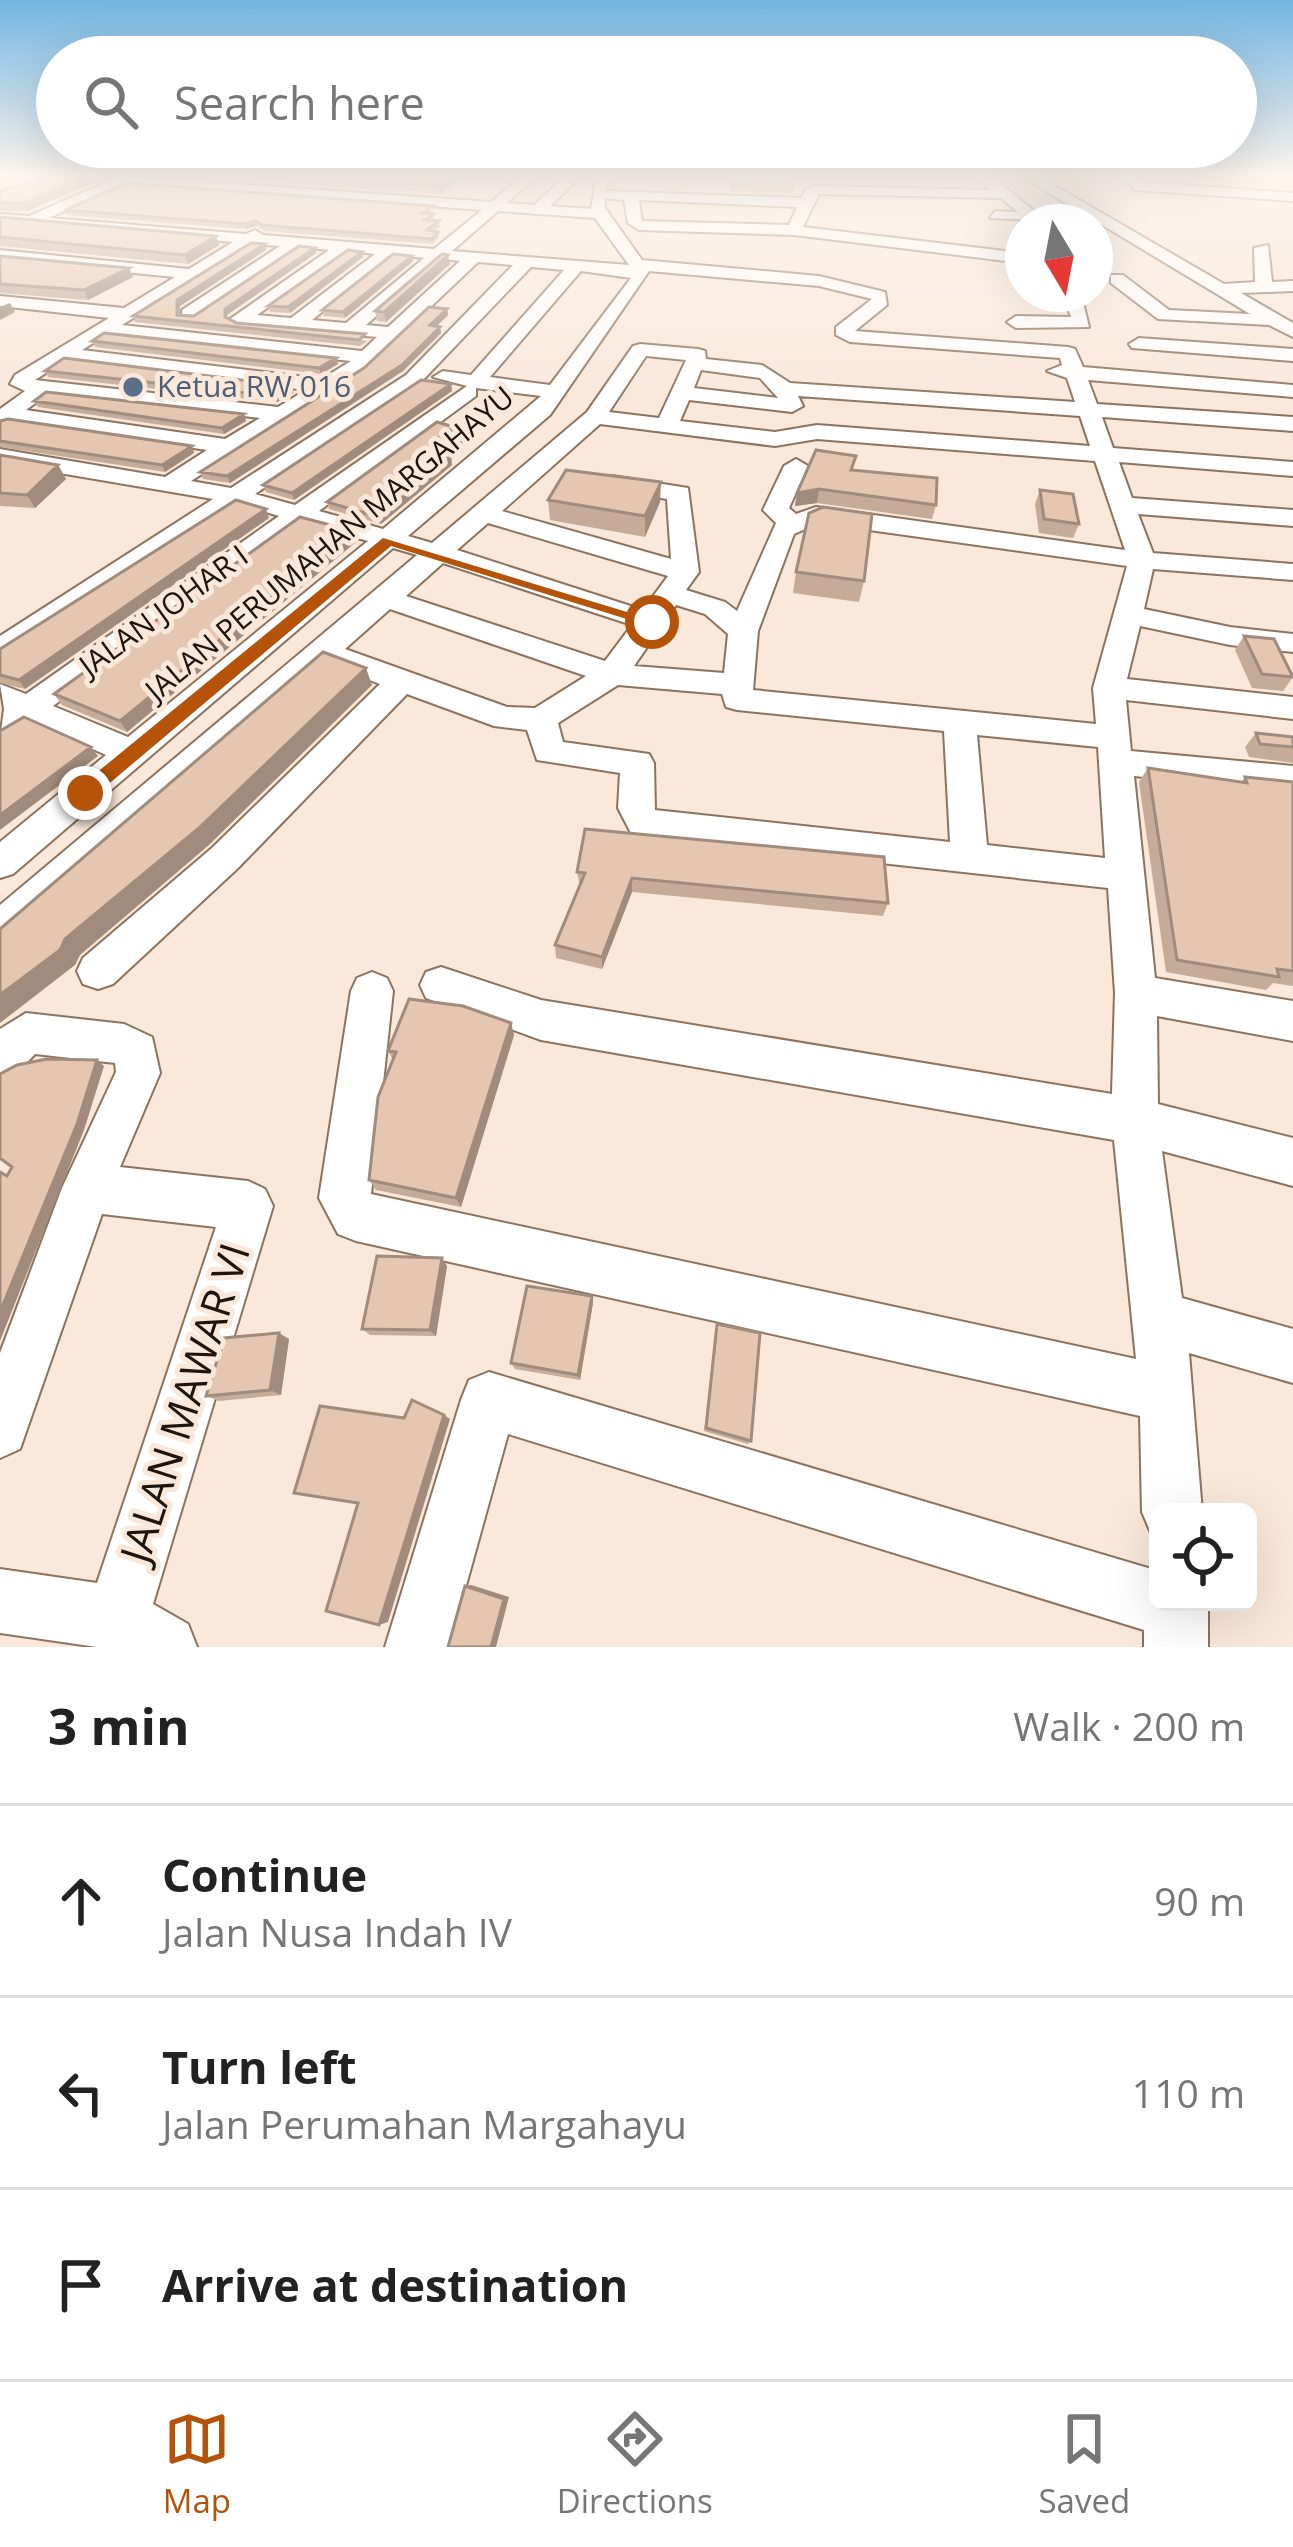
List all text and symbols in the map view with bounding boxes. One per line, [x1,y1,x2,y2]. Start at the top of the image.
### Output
search box [36,36,1257,168]
icon: search [78,69,144,135]
text: Search here [174,72,425,133]
north arrow [1005,204,1113,312]
place label: Ketua RW 016 [157,365,351,406]
marker: Ketua RW 016 [120,374,146,400]
street label: JALAN PERUMAHAN MARGAHAYU [134,376,522,711]
street label: JALAN JOHAR I [68,535,256,687]
route start [625,595,679,649]
route end [58,766,112,820]
street label: JALAN MAWAR VI [104,1236,262,1573]
map controls [1149,1503,1257,1611]
button: locate [1149,1503,1257,1611]
text: 3 min [48,1690,190,1760]
text: Walk · 200 m [1013,1699,1245,1752]
text: Continue [162,1844,367,1905]
icon: ahead [48,1868,114,1934]
text: 90 m [1154,1874,1245,1927]
text: Jalan Nusa Indah IV [162,1905,512,1958]
text: Turn left [162,2036,357,2097]
icon: left [48,2060,114,2126]
text: 110 m [1132,2066,1245,2119]
text: Jalan Perumahan Margahayu [162,2097,687,2150]
icon: arrive [48,2252,114,2318]
text: Arrive at destination [162,2254,628,2315]
tab: Map [163,2406,231,2523]
tab: Directions [557,2406,713,2523]
tab: Saved [1038,2406,1130,2523]

